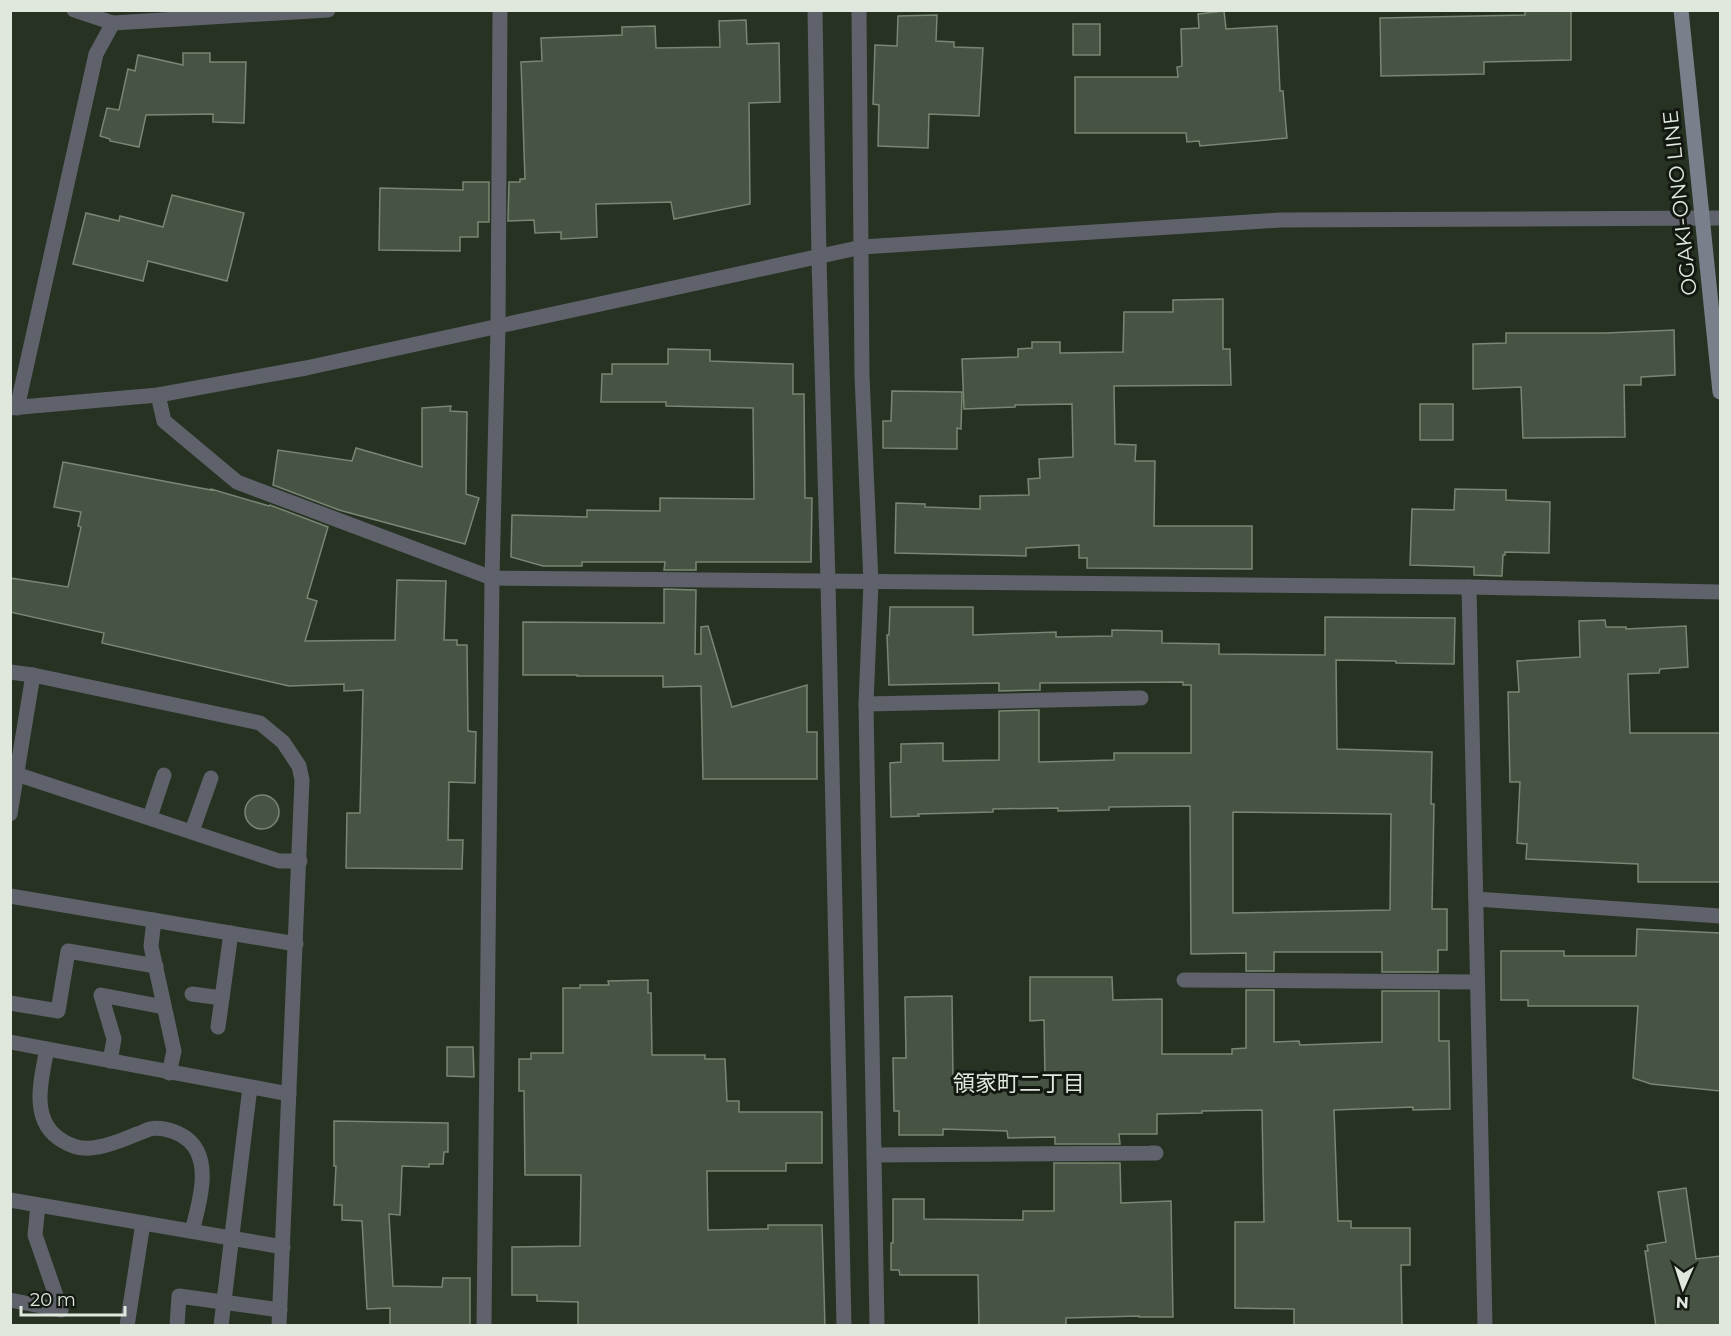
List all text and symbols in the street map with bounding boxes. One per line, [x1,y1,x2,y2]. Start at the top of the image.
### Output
street label: OGAKI-ONO LINE [1657,109,1702,297]
district label: 領家町二丁目 [953,1070,1085,1097]
north arrow [1653,1258,1713,1318]
scale bar [21,1279,124,1317]
text: 20 m [30,1289,76,1311]
text: N [1675,1293,1689,1312]

